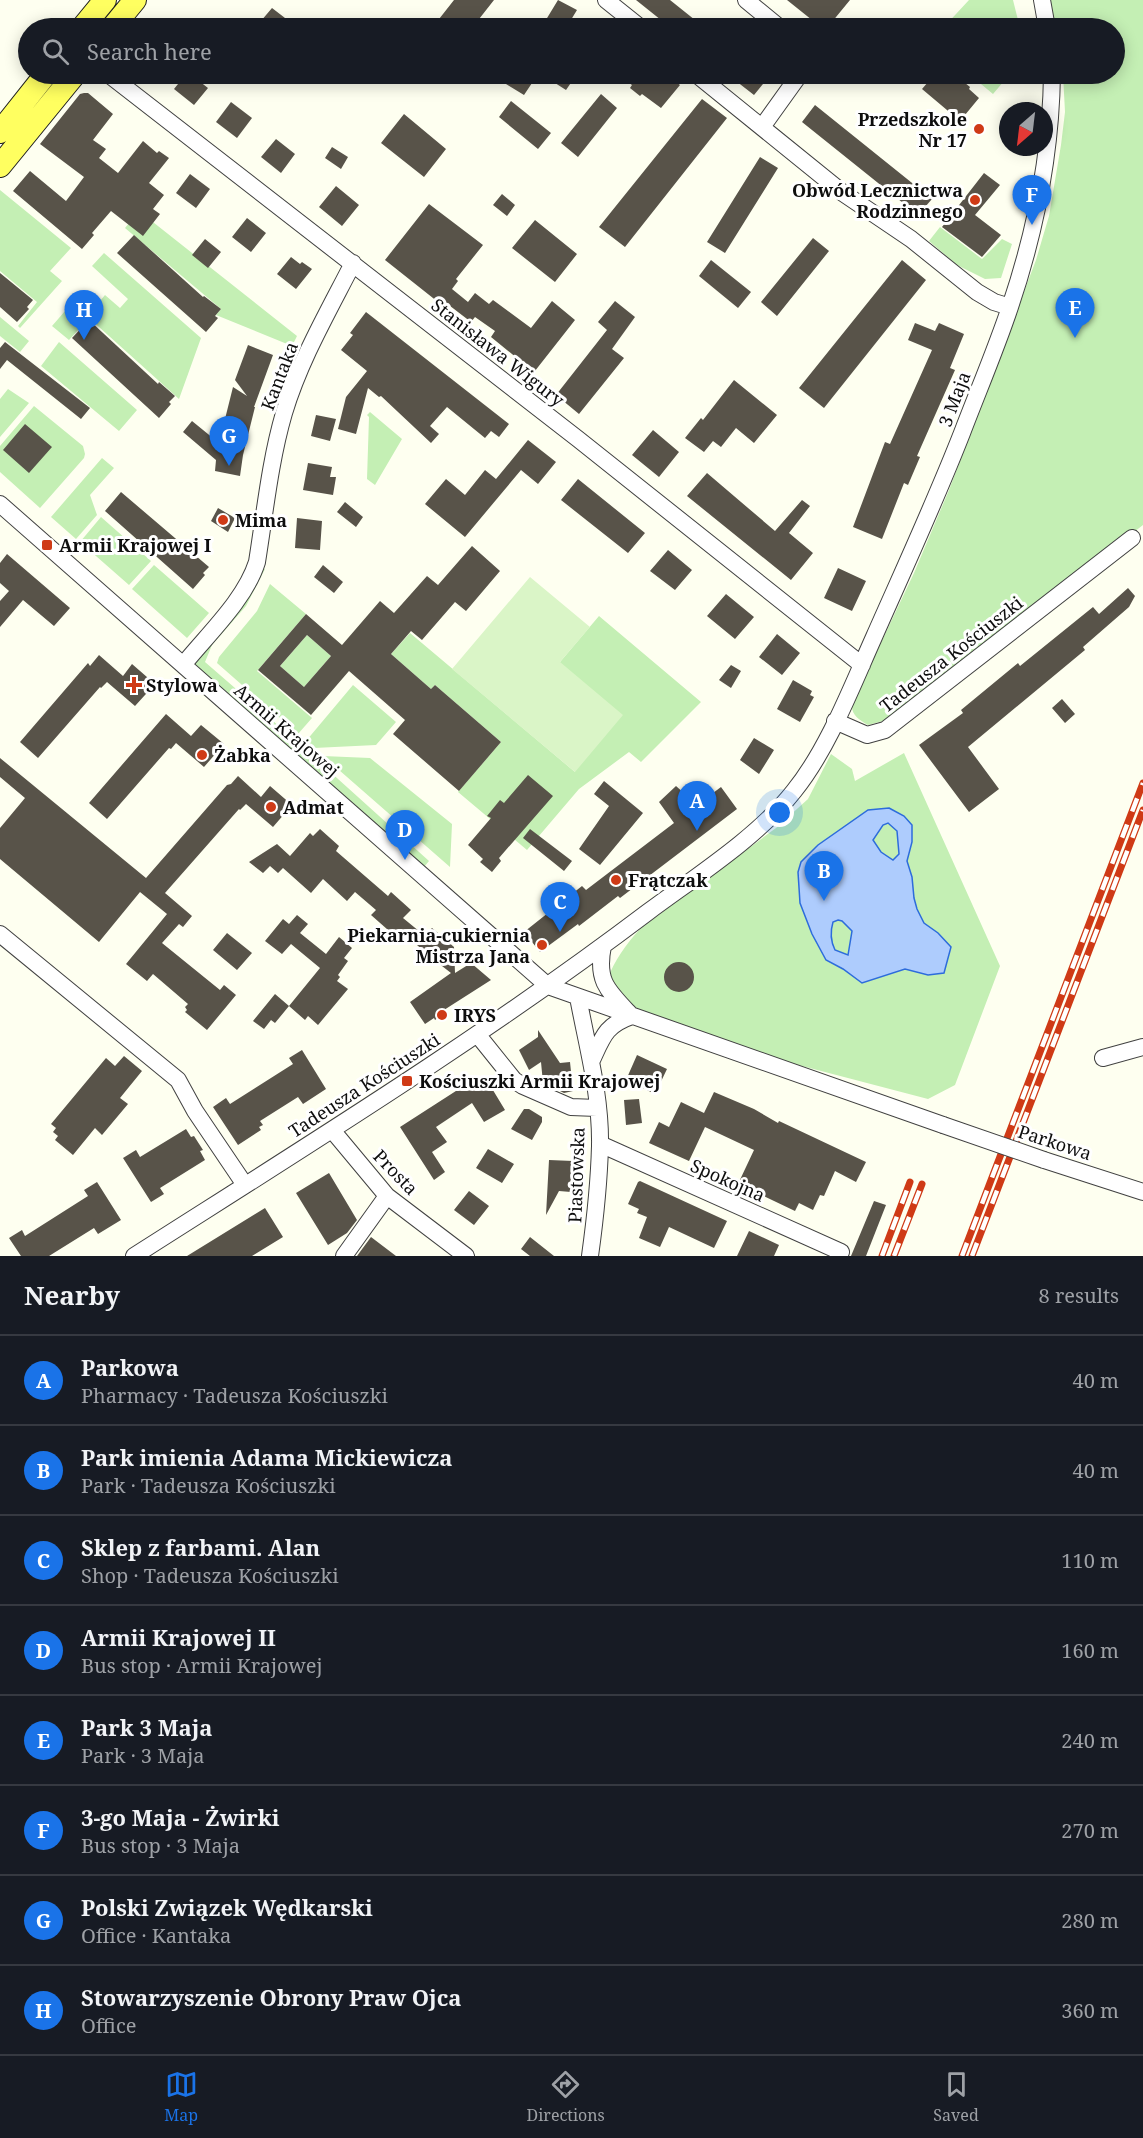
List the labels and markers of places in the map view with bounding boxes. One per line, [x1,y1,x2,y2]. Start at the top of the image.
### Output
place label: Przedszkole Nr 17 [858,107,967,152]
marker: Przedszkole Nr 17 [972,122,986,136]
pin: F [1012,176,1052,225]
place label: Obwód Lecznictwa Rodzinnego [792,178,963,223]
marker: Obwód Lecznictwa Rodzinnego [968,193,982,207]
pin: E [1056,288,1094,338]
pin: H [64,290,104,340]
pin: G [210,416,248,466]
place label: Mima [235,508,287,532]
marker: Mima [216,513,230,527]
place label: Armii Krajowej I [59,533,211,557]
marker: Armii Krajowej I [40,538,54,552]
place label: Stylowa [146,673,218,697]
marker: Stylowa [127,678,141,692]
place label: Żabka [214,743,271,767]
marker: Żabka [195,748,209,762]
pin: A [678,782,716,831]
place label: Admat [283,795,344,819]
marker: Admat [264,800,278,814]
pin: D [386,810,424,860]
pin: B [804,852,844,901]
place label: Frątczak [628,868,708,892]
marker: Frątczak [609,873,623,887]
pin: C [540,882,580,932]
place label: Piekarnia-cukiernia Mistrza Jana [347,923,530,968]
marker: Piekarnia-cukiernia Mistrza Jana [535,938,549,952]
place label: IRYS [454,1003,496,1027]
marker: IRYS [435,1008,449,1022]
place label: Kościuszki Armii Krajowej [419,1069,660,1093]
marker: Kościuszki Armii Krajowej [400,1074,414,1088]

